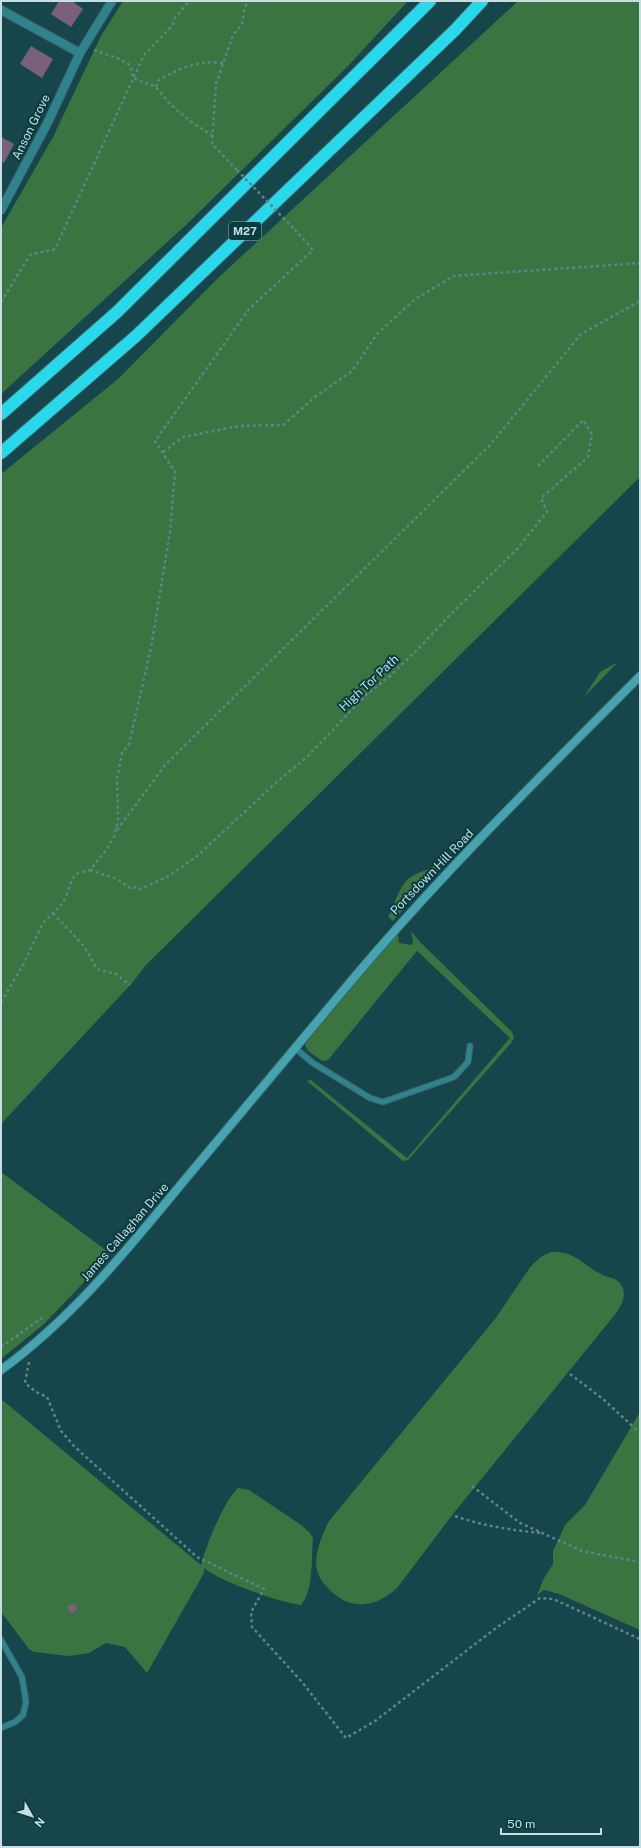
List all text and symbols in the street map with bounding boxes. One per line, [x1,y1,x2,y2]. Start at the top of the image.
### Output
street label: Anson Grove [9,92,53,162]
road number: M27 [229,222,261,240]
street label: High Tor Path [337,652,401,714]
street label: Portsdown Hill Road [388,826,476,918]
street label: James Callaghan Drive [79,1180,172,1284]
north arrow [12,1796,52,1836]
scale bar [501,1810,601,1836]
text: N [32,1815,47,1829]
text: 50 m [507,1817,535,1831]

